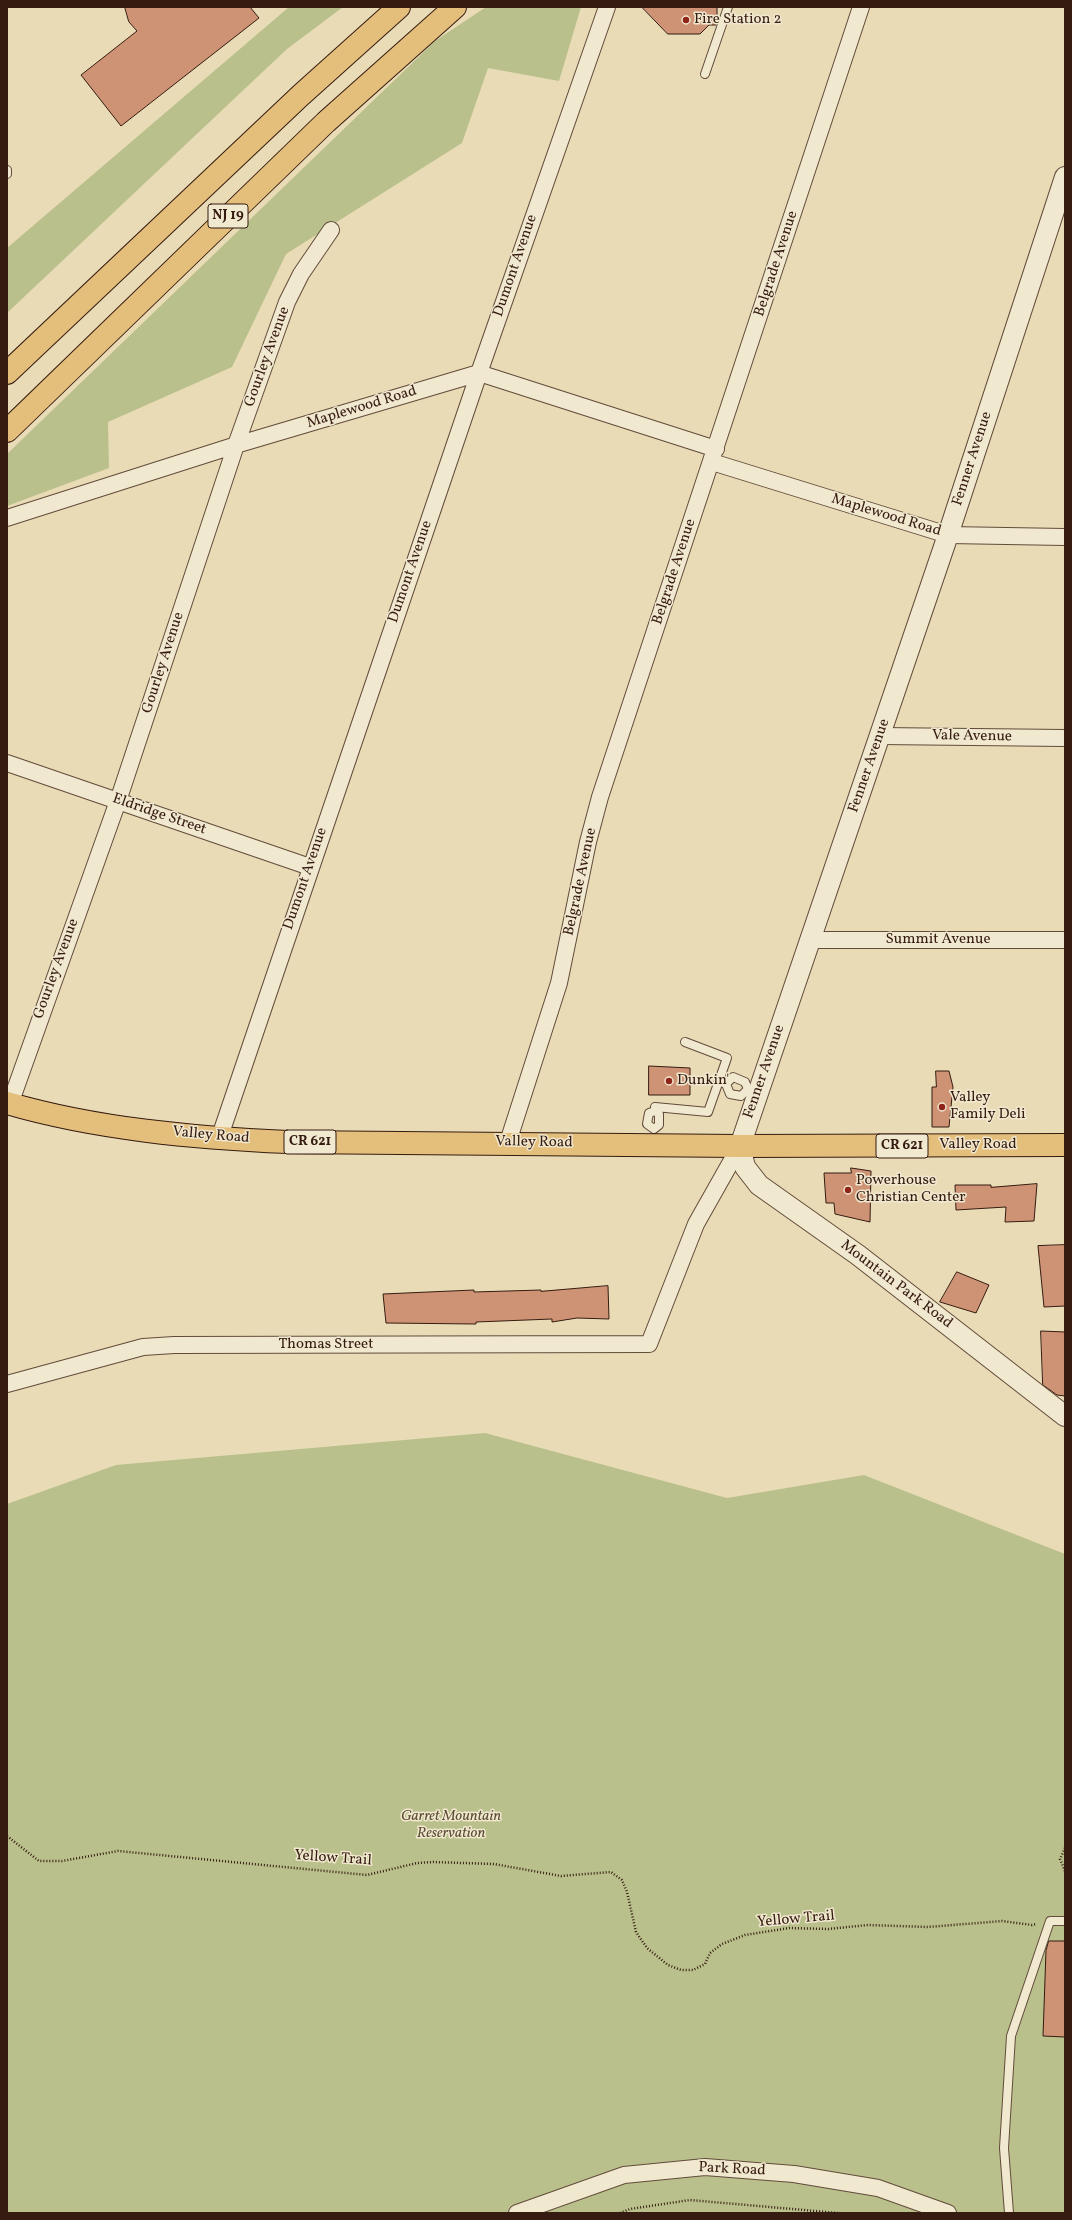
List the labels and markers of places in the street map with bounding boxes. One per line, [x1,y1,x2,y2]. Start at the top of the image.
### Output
place label: Fire Station 2 [694,11,781,29]
marker: Fire Station 2 [681,15,691,25]
place label: Dunkin' [677,1072,729,1090]
marker: Dunkin' [664,1076,674,1086]
place label: Valley Family Deli [950,1089,1026,1124]
marker: Valley Family Deli [937,1102,947,1112]
place label: Powerhouse Christian Center [856,1172,966,1207]
marker: Powerhouse Christian Center [843,1185,853,1195]

